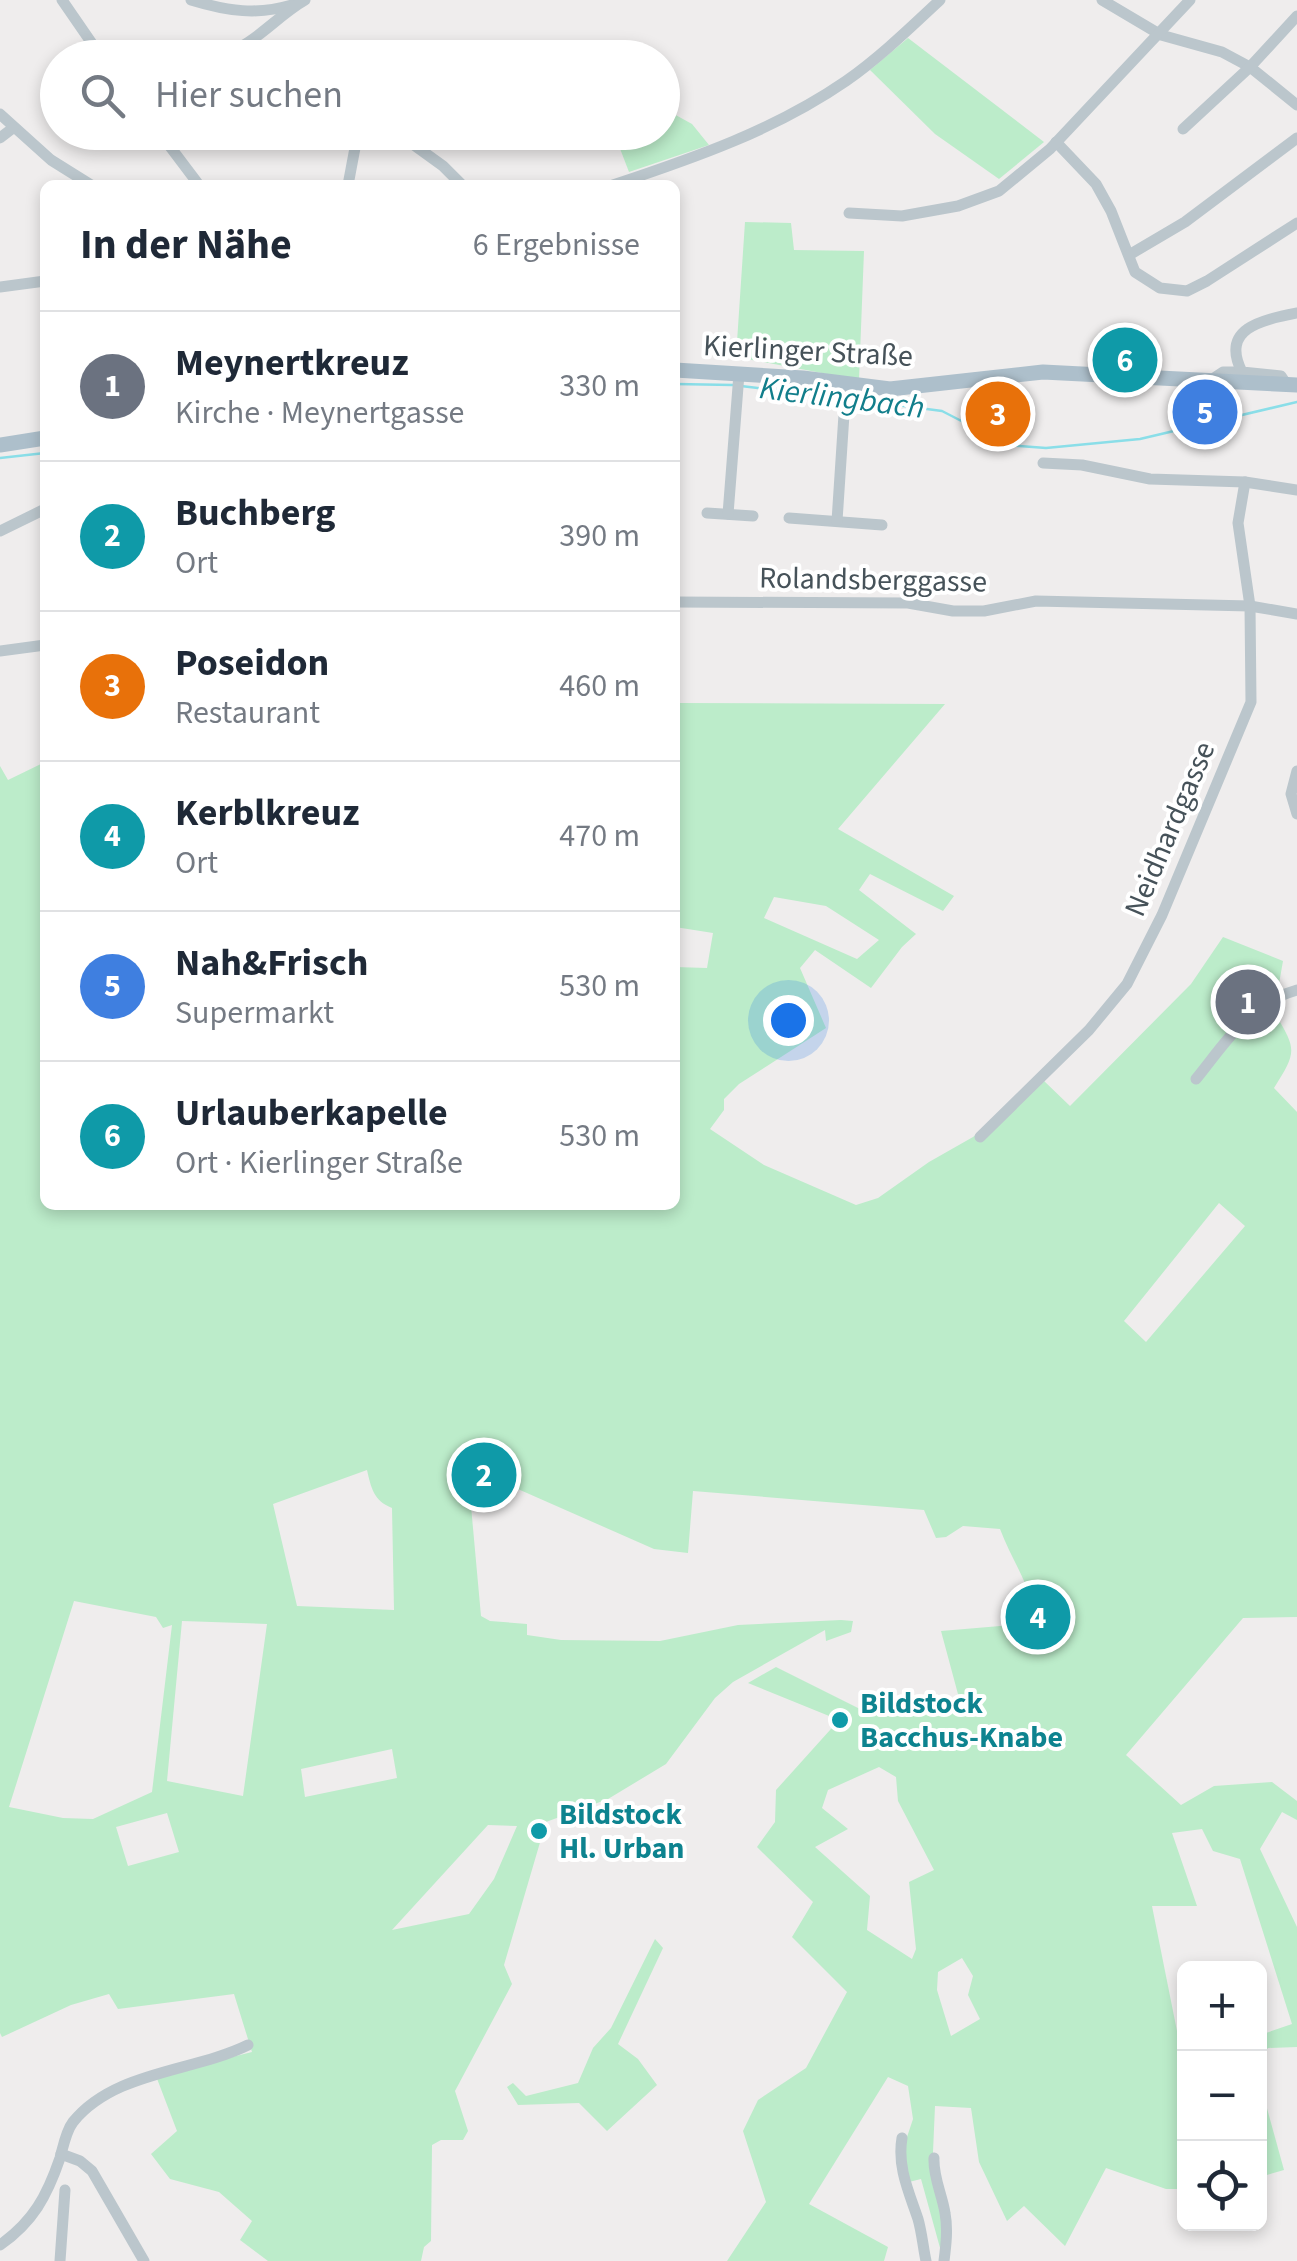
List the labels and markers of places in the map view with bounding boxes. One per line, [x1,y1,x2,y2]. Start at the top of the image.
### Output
pin: 6 [1092,322,1158,398]
pin: 5 [1172,374,1238,450]
pin: 3 [966,376,1030,452]
pin: 1 [1216,964,1280,1040]
pin: 2 [452,1438,516,1512]
pin: 4 [1006,1580,1070,1654]
place label: Bildstock Bacchus-Knabe [860,1682,1063,1759]
marker: Bildstock Bacchus-Knabe [829,1709,851,1731]
place label: Bildstock Hl. Urban [559,1793,685,1870]
marker: Bildstock Hl. Urban [528,1820,550,1842]

